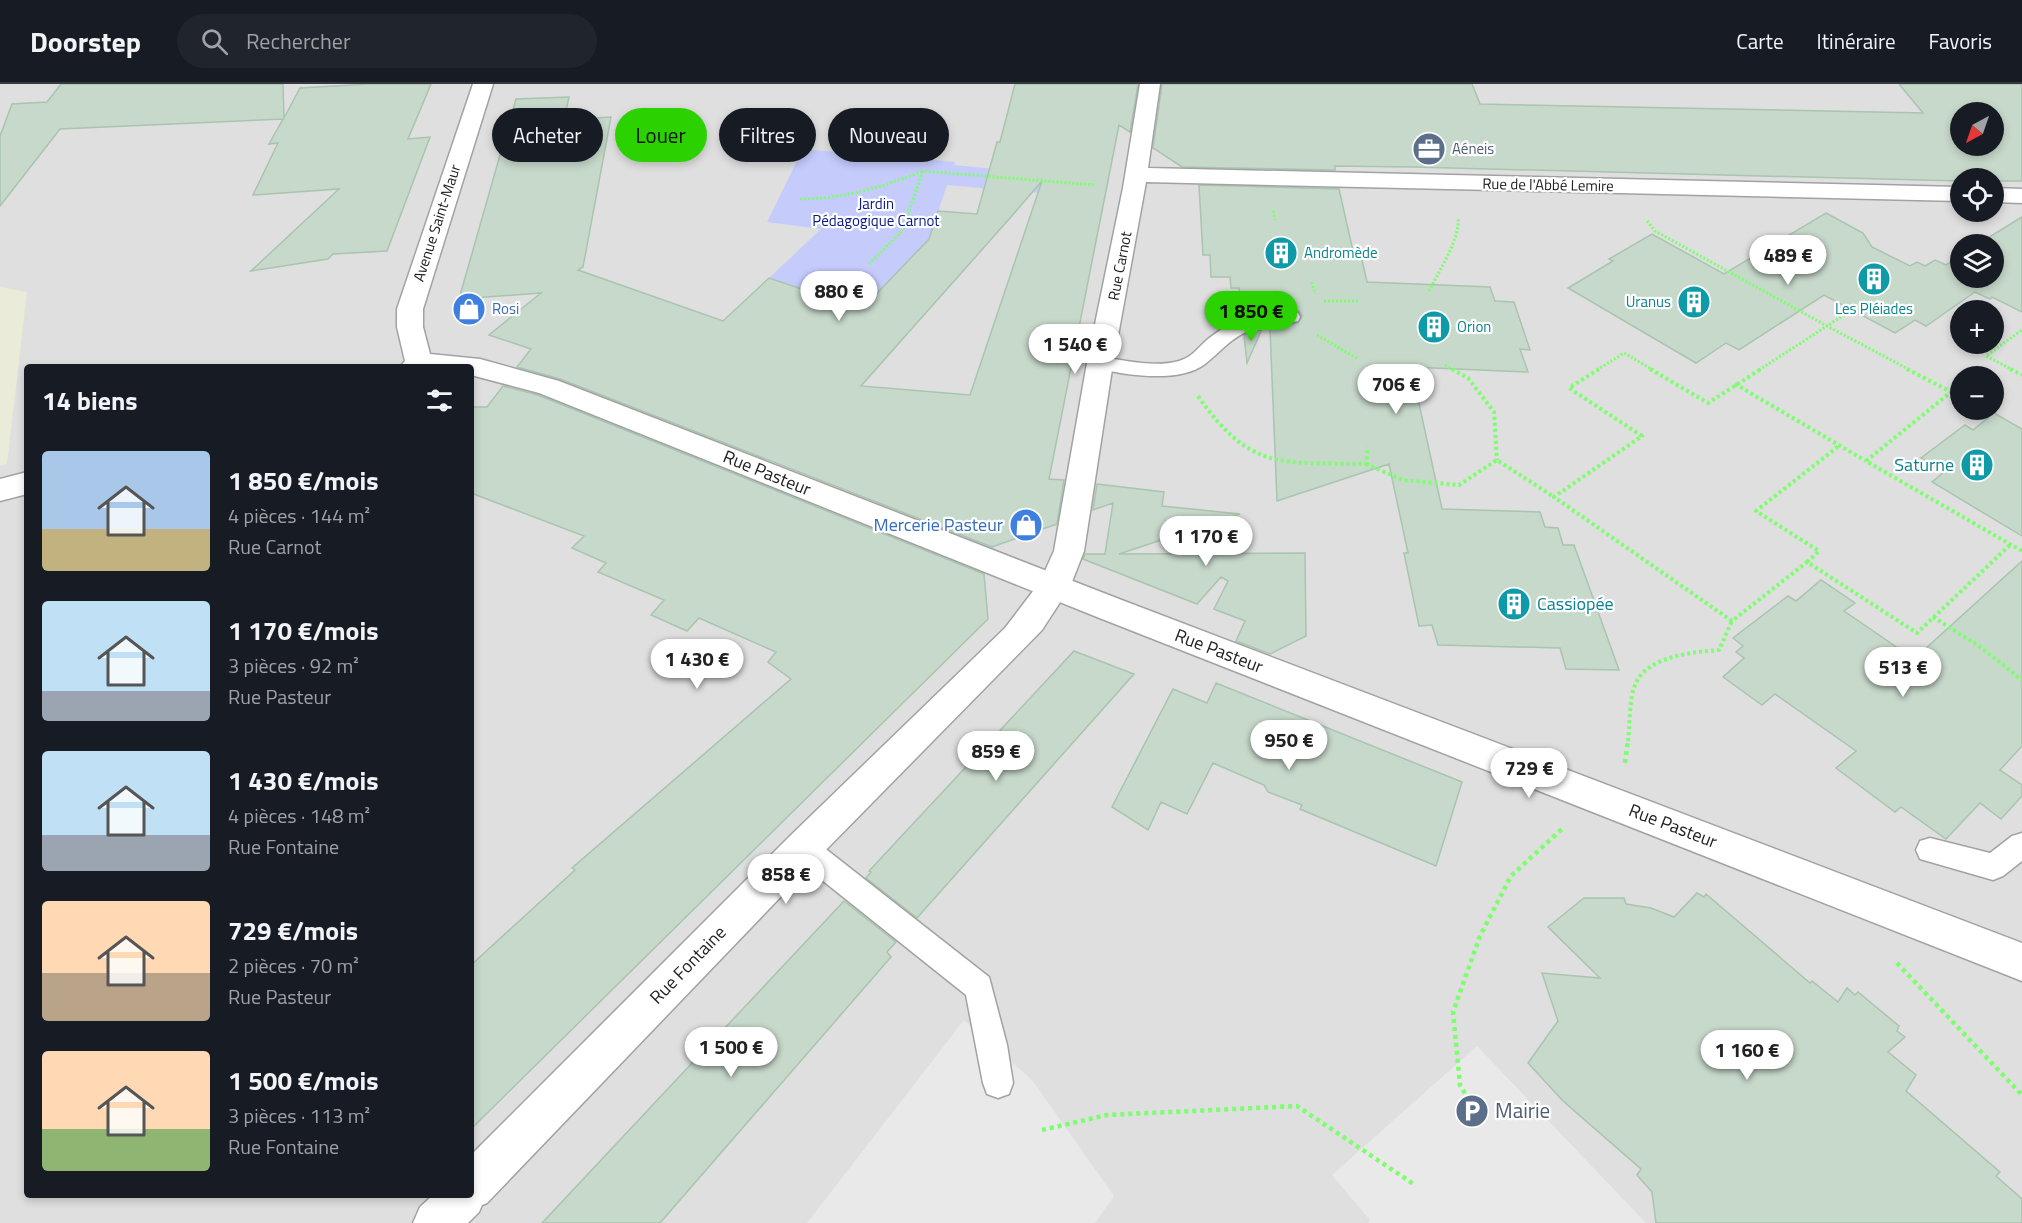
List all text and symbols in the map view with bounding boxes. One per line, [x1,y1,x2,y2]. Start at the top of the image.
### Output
search box [177,14,597,68]
text: Doorstep [30,20,141,63]
text: Rechercher [246,24,351,58]
icon: search [198,25,231,58]
text: Carte [1736,25,1784,57]
text: Itinéraire [1817,25,1896,57]
text: Favoris [1929,25,1992,57]
north arrow [1950,102,2004,156]
map controls [1950,102,2004,420]
chip: Acheter [492,108,603,162]
chip: Louer [615,108,707,162]
chip: Filtres [719,108,816,162]
chip: Nouveau [828,108,949,162]
office icon: Aéneis [1411,131,1447,167]
place label: Aéneis [1452,137,1494,160]
street label: Avenue Saint-Maur [407,161,466,284]
button: locate [1950,168,2004,222]
street label: Rue de l'Abbé Lemire [1482,172,1614,197]
park label: Jardin Pédagogique Carnot [812,192,940,232]
street label: Rue Carnot [1102,229,1138,303]
button: layers [1950,234,2004,288]
building icon: Andromède [1263,235,1299,271]
pin: 489 € [1746,235,1830,286]
text: 489 € [1763,239,1813,270]
place label: Andromède [1304,241,1378,264]
building icon: Les Pléiades [1856,261,1892,297]
pin: 880 € [797,271,881,322]
text: 880 € [814,275,864,306]
building icon: Uranus [1676,284,1712,320]
place label: Uranus [1626,290,1671,313]
shop icon: Rosi [451,291,487,327]
pin: 1 850 € [1196,291,1306,342]
text: 1 850 € [1219,295,1283,326]
place label: Rosi [492,297,519,320]
place label: Les Pléiades [1835,297,1913,320]
button: + [1950,300,2004,354]
building icon: Orion [1416,309,1452,345]
place label: Orion [1457,315,1491,338]
pin: 1 540 € [1020,324,1130,375]
text: 1 540 € [1043,328,1107,359]
pin: 706 € [1354,364,1438,415]
button: − [1950,366,2004,420]
text: 706 € [1371,368,1421,399]
text: 14 biens [42,381,138,420]
icon: filters [423,384,456,417]
street label: Rue Pasteur [719,443,815,502]
building icon: Saturne [1959,447,1995,483]
place label: Saturne [1894,451,1954,478]
text: 1 850 €/mois [228,461,378,500]
icon: home [90,475,162,547]
text: 4 pièces · 144 m² [228,500,370,531]
shop icon: Mercerie Pasteur [1008,507,1044,543]
place label: Mercerie Pasteur [874,511,1003,538]
pin: 1 170 € [1151,516,1261,567]
text: 1 170 € [1174,520,1238,551]
text: Rue Carnot [228,531,321,562]
building icon: Cassiopée [1496,586,1532,622]
place label: Cassiopée [1537,590,1614,617]
text: 1 170 €/mois [228,611,378,650]
street label: Rue Pasteur [1171,621,1267,680]
icon: home [90,625,162,697]
pin: 1 430 € [642,639,752,690]
text: 1 430 € [665,643,729,674]
pin: 513 € [1861,647,1945,698]
text: 3 pièces · 92 m² [228,650,359,681]
text: 513 € [1878,651,1928,682]
text: Rue Pasteur [228,681,331,712]
pin: 950 € [1247,720,1331,771]
text: 950 € [1264,724,1314,755]
pin: 859 € [954,731,1038,782]
text: 859 € [971,735,1021,766]
pin: 729 € [1487,748,1571,799]
text: 729 € [1504,752,1554,783]
text: 1 430 €/mois [228,761,378,800]
icon: home [90,775,162,847]
street label: Rue Pasteur [1625,796,1721,855]
text: 4 pièces · 148 m² [228,800,370,831]
text: Rue Fontaine [228,831,339,862]
pin: 858 € [744,854,828,905]
text: 858 € [761,858,811,889]
text: 729 €/mois [228,911,358,950]
street label: Rue Fontaine [643,919,732,1010]
icon: home [90,925,162,997]
text: 2 pièces · 70 m² [228,950,359,981]
text: Rue Pasteur [228,981,331,1012]
pin: 1 500 € [676,1027,786,1078]
pin: 1 160 € [1692,1030,1802,1081]
text: 1 500 € [699,1031,763,1062]
text: 1 160 € [1715,1034,1779,1065]
text: 1 500 €/mois [228,1061,378,1100]
icon: home [90,1075,162,1147]
parking icon: Mairie [1454,1093,1490,1129]
place label: Mairie [1495,1094,1550,1126]
text: 3 pièces · 113 m² [228,1100,370,1131]
text: Rue Fontaine [228,1131,339,1162]

